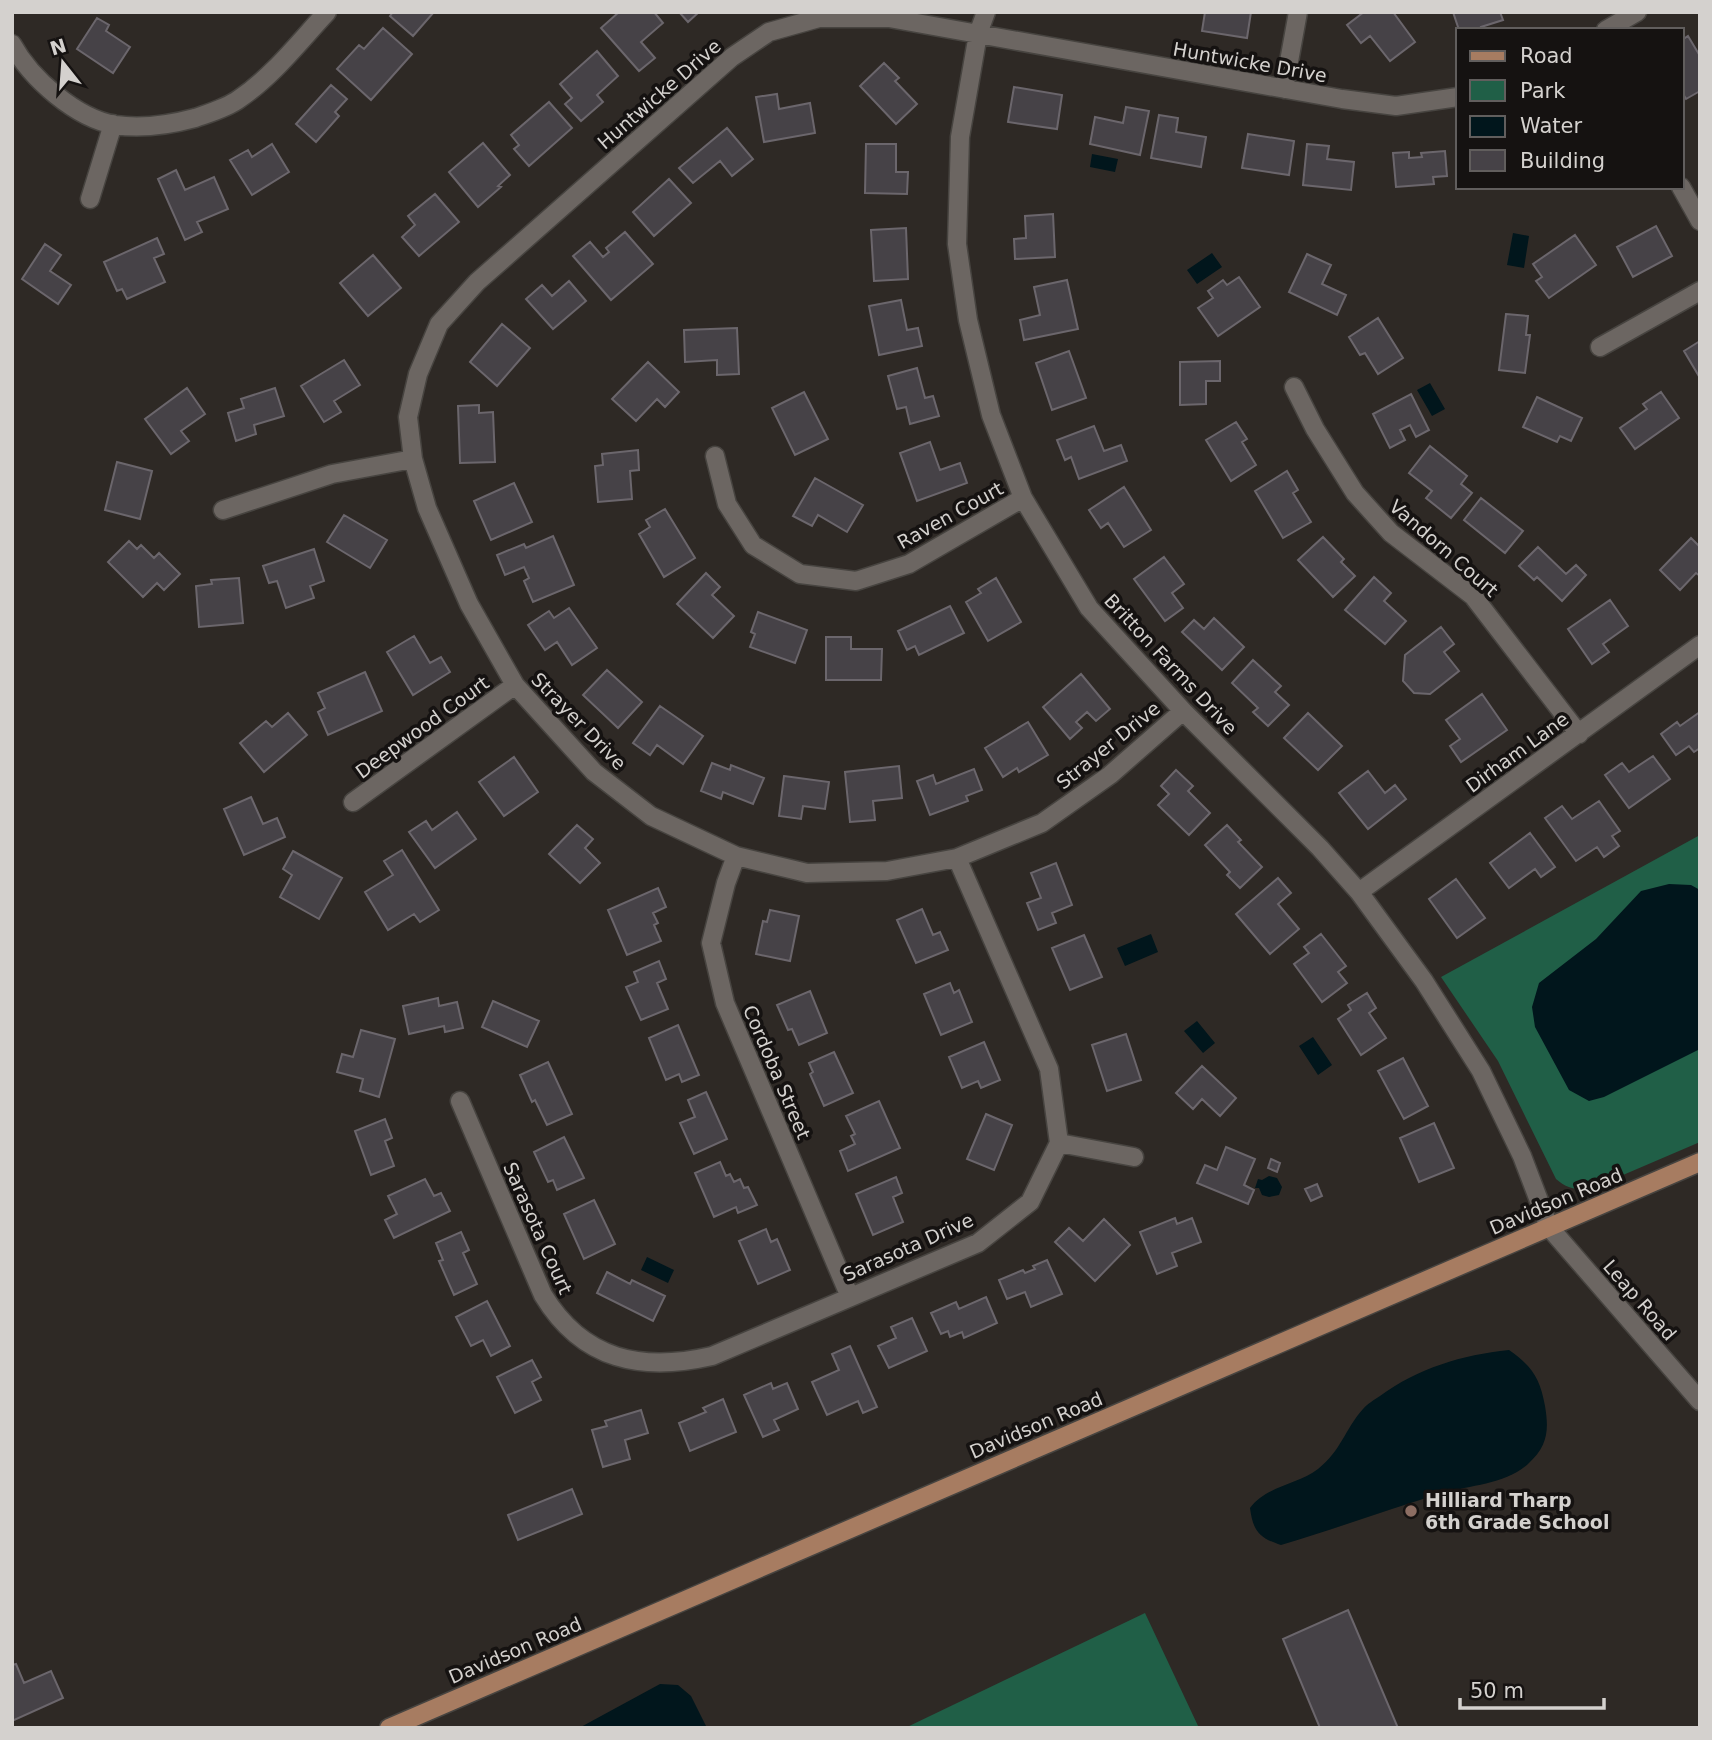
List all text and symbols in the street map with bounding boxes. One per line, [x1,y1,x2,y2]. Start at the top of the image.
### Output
north arrow [28,28,98,98]
legend [1456,28,1684,189]
text: N [47,34,69,60]
street label: Huntwicke Drive [593,35,725,153]
street label: Huntwicke Drive [1171,38,1329,86]
text: Road [1520,44,1573,68]
text: Park [1520,79,1566,103]
text: Water [1520,114,1582,138]
text: Building [1520,149,1605,173]
street label: Raven Court [893,477,1007,553]
street label: Vandorn Court [1385,495,1503,601]
street label: Britton Farms Drive [1100,589,1242,739]
street label: Strayer Drive [527,668,631,774]
street label: Deepwood Court [351,671,493,783]
street label: Strayer Drive [1052,697,1164,793]
street label: Dirham Lane [1461,707,1573,797]
street label: Cordoba Street [739,1002,815,1142]
street label: Sarasota Court [499,1159,577,1297]
street label: Davidson Road [1486,1163,1626,1239]
street label: Sarasota Drive [839,1208,977,1286]
street label: Leap Road [1599,1255,1681,1345]
street label: Davidson Road [966,1387,1106,1463]
place label: Hilliard Tharp 6th Grade School [1425,1489,1609,1533]
marker: Hilliard Tharp 6th Grade School [1403,1503,1419,1519]
street label: Davidson Road [445,1612,585,1688]
scale bar [1460,1666,1604,1710]
text: 50 m [1470,1679,1524,1703]

